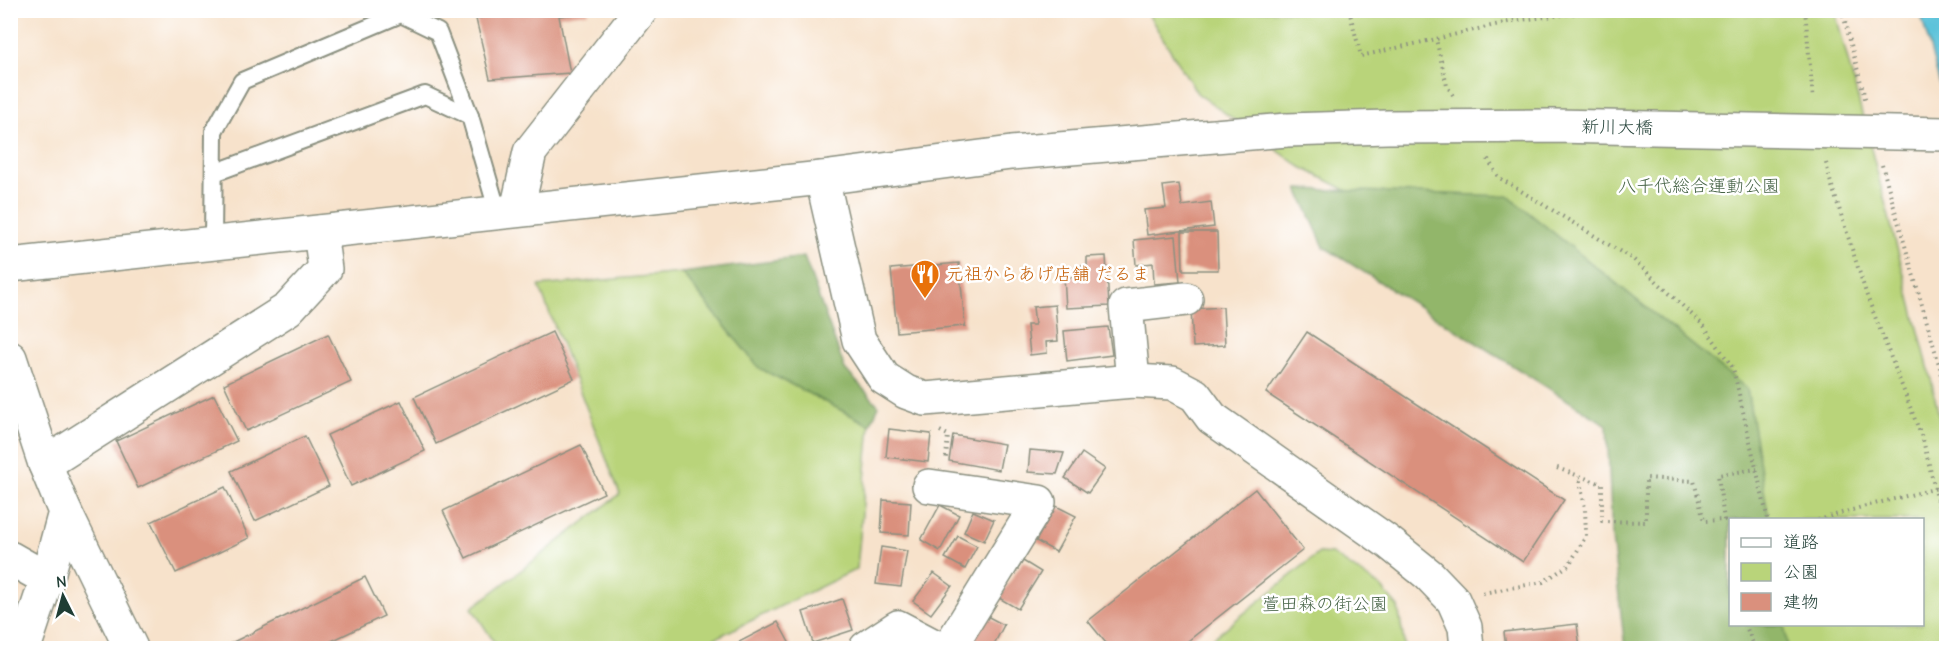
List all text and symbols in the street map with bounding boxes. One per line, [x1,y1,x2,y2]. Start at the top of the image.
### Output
street label: 新川大橋 [1581,116,1653,139]
park label: 八千代総合運動公園 [1618,176,1780,197]
restaurant icon: 元祖からあげ店舗 だるま [909,258,941,300]
place label: 元祖からあげ店舗 だるま [946,264,1150,285]
legend [1729,518,1924,626]
text: 道路 [1783,532,1819,553]
text: 公園 [1783,562,1819,583]
north arrow [33,566,93,626]
text: N [55,573,68,592]
text: 建物 [1783,592,1819,613]
park label: 萱田森の街公園 [1262,594,1388,615]

